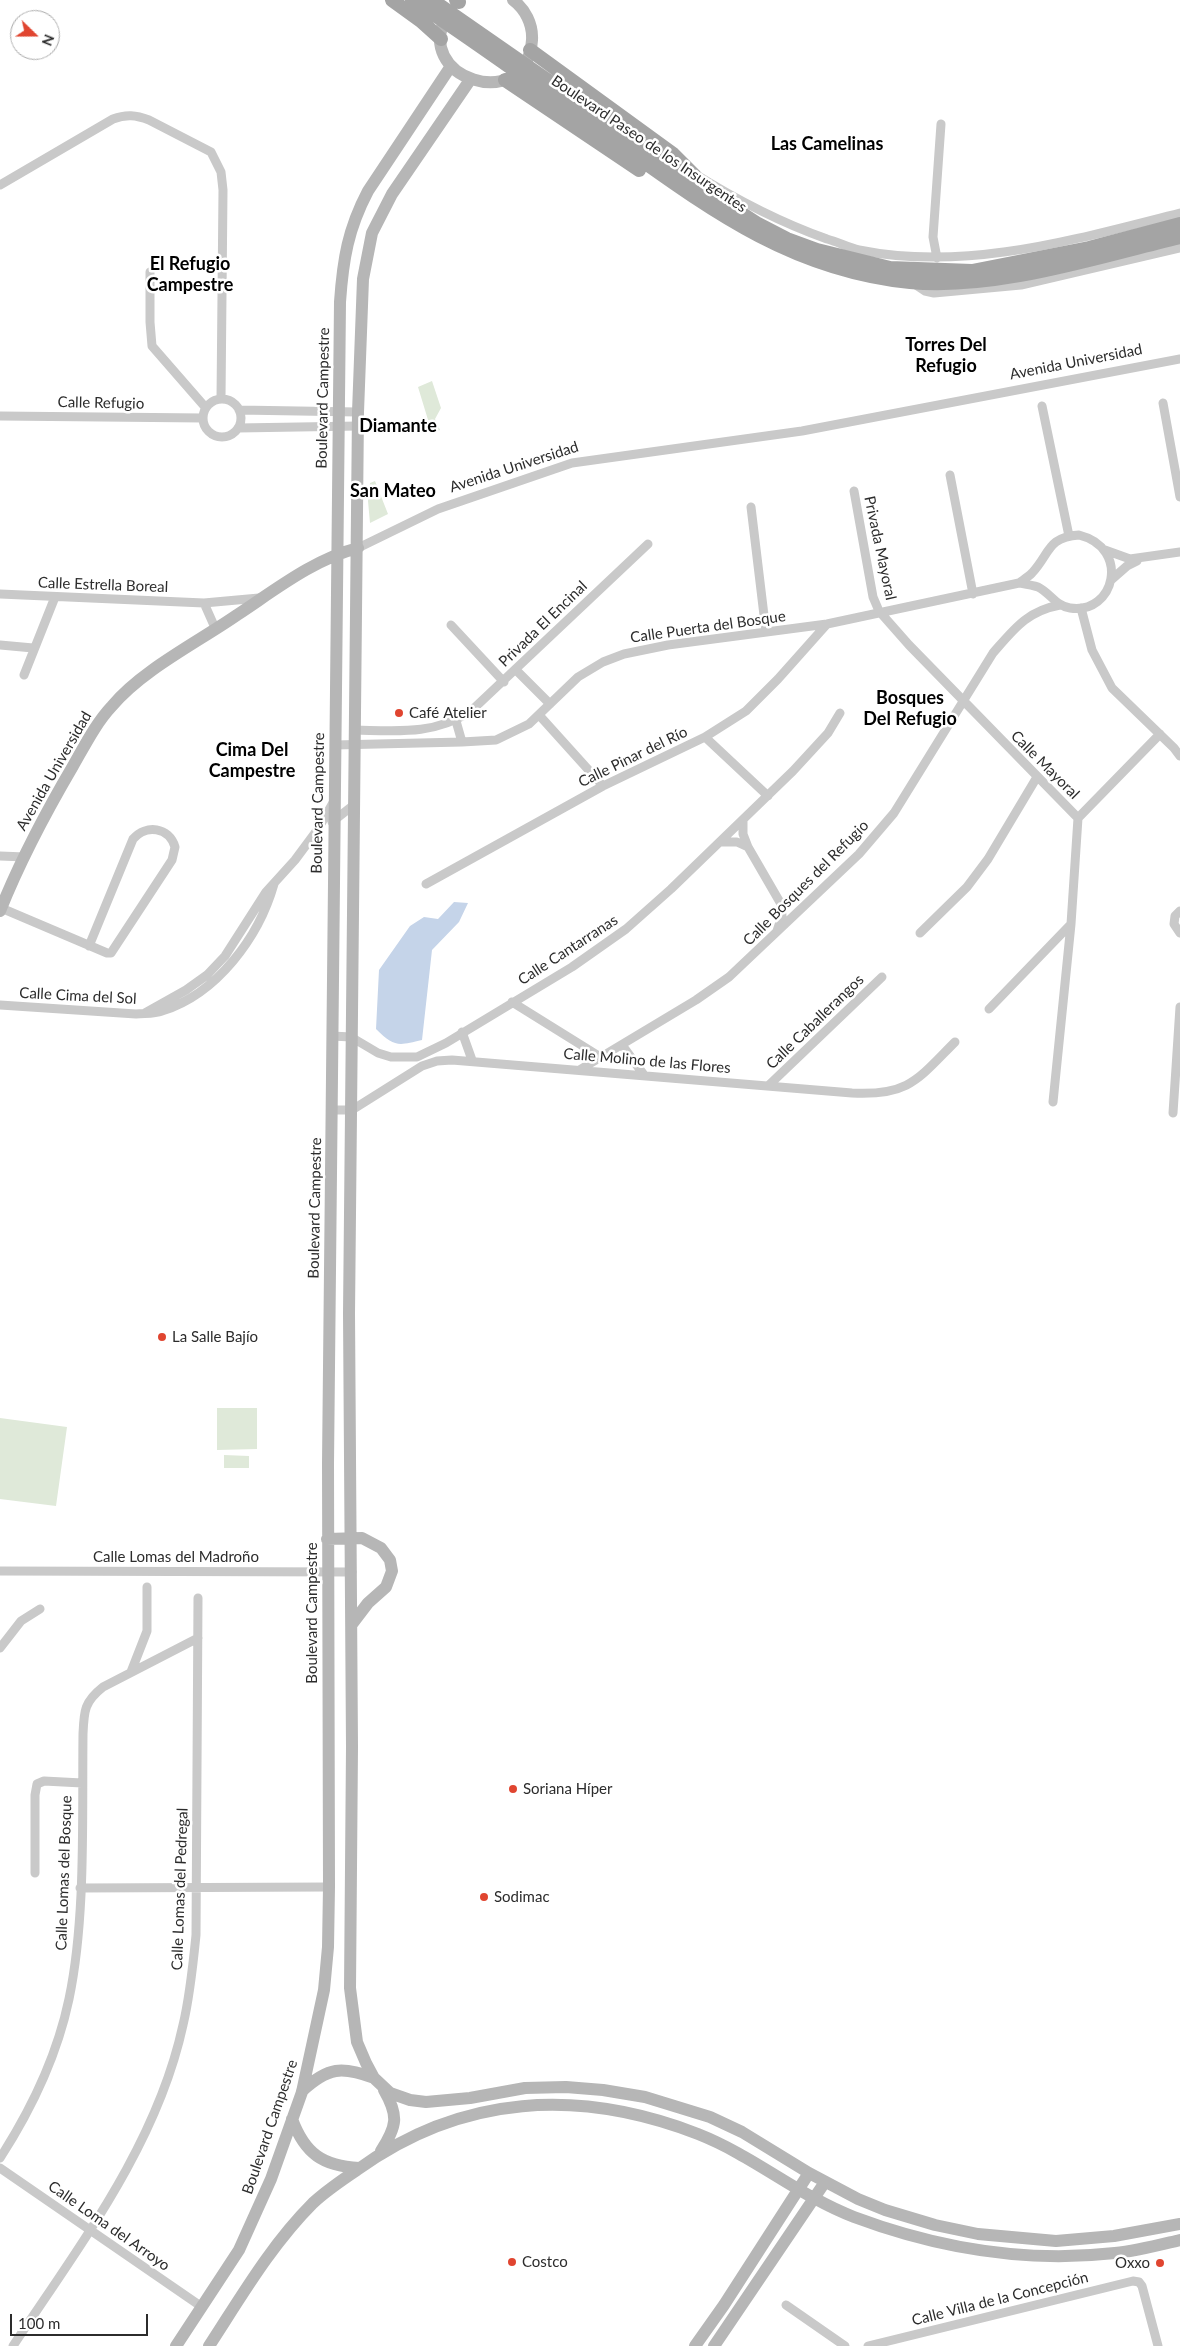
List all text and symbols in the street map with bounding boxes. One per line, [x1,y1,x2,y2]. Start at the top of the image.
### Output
north arrow [10,10,60,60]
text: N [39,32,58,49]
street label: Boulevard Paseo de los Insurgentes [548,72,750,216]
district label: Las Camelinas [771,133,883,155]
district label: El Refugio Campestre [147,253,233,296]
street label: Boulevard Campestre [313,327,333,469]
district label: Torres Del Refugio [905,334,987,376]
street label: Avenida Universidad [1008,340,1144,384]
street label: Calle Refugio [58,393,144,413]
district label: Diamante [359,415,437,437]
street label: Avenida Universidad [447,438,581,496]
district label: San Mateo [350,480,436,502]
street label: Privada Mayoral [860,494,900,602]
street label: Calle Estrella Boreal [38,574,168,596]
street label: Privada El Encinal [495,577,591,671]
street label: Calle Puerta del Bosque [629,607,787,647]
district label: Bosques Del Refugio [863,687,957,730]
place label: Café Atelier [409,704,487,722]
marker: Café Atelier [393,707,405,719]
street label: Avenida Universidad [13,708,95,834]
street label: Calle Pinar del Río [576,723,690,791]
street label: Calle Mayoral [1007,727,1083,803]
street label: Boulevard Campestre [308,732,328,874]
district label: Cima Del Campestre [209,739,295,782]
street label: Calle Bosques del Refugio [740,817,872,949]
street label: Calle Cantarranas [515,911,621,989]
street label: Calle Caballerangos [763,971,867,1073]
street label: Calle Cima del Sol [19,984,137,1008]
street label: Calle Molino de las Flores [563,1045,731,1077]
street label: Boulevard Campestre [305,1137,325,1279]
place label: La Salle Bajío [172,1328,258,1346]
marker: La Salle Bajío [156,1331,168,1343]
street label: Boulevard Campestre [303,1542,321,1684]
street label: Calle Lomas del Madroño [93,1548,259,1566]
place label: Soriana Híper [523,1780,613,1798]
marker: Soriana Híper [507,1783,519,1795]
street label: Calle Lomas del Bosque [52,1795,76,1951]
street label: Calle Lomas del Pedregal [168,1807,192,1971]
place label: Sodimac [494,1888,550,1906]
marker: Sodimac [478,1891,490,1903]
street label: Boulevard Campestre [238,2057,302,2197]
street label: Calle Loma del Arroyo [45,2177,173,2275]
place label: Costco [522,2253,568,2271]
place label: Oxxo [1115,2254,1150,2272]
marker: Costco [506,2256,518,2268]
marker: Oxxo [1154,2257,1166,2269]
street label: Calle Villa de la Concepción [910,2268,1090,2330]
scale bar [12,2304,150,2336]
text: 100 m [18,2314,60,2332]

